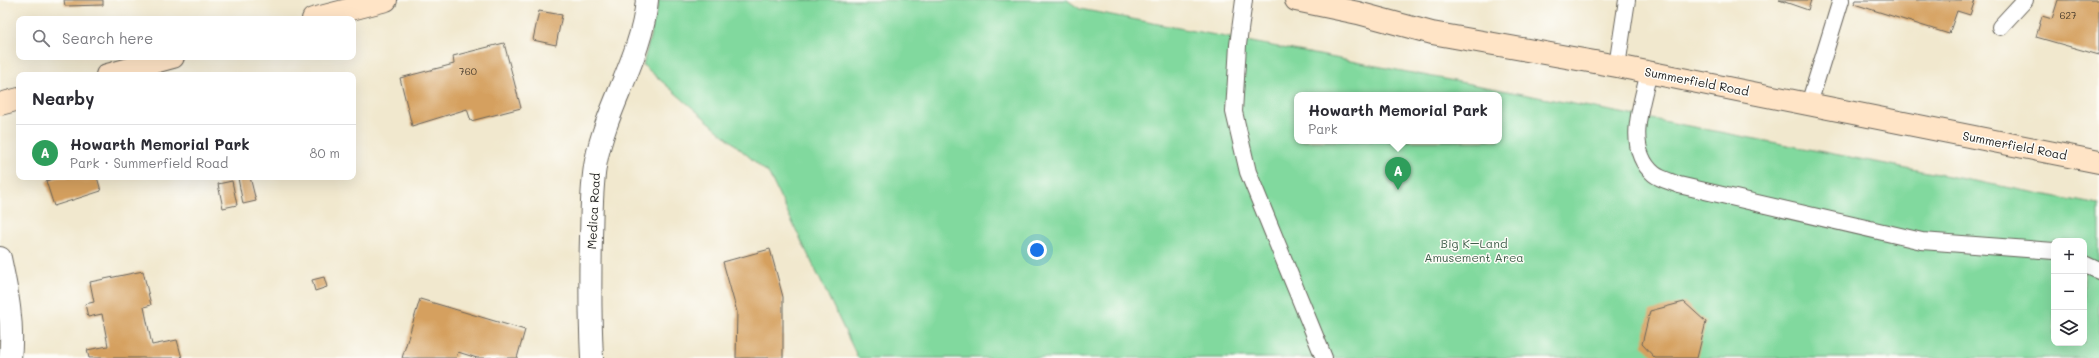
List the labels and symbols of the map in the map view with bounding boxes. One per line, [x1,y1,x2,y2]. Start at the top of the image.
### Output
house number: 627 [2059,8,2077,22]
street label: Summerfield Road [1643,63,1751,99]
house number: 760 [459,64,477,78]
street label: Summerfield Road [1961,127,2069,163]
pin: A [1385,157,1411,190]
street label: Medica Road [583,172,603,250]
park label: Big K–Land Amusement Area [1424,235,1524,265]
your location [1027,240,1047,260]

